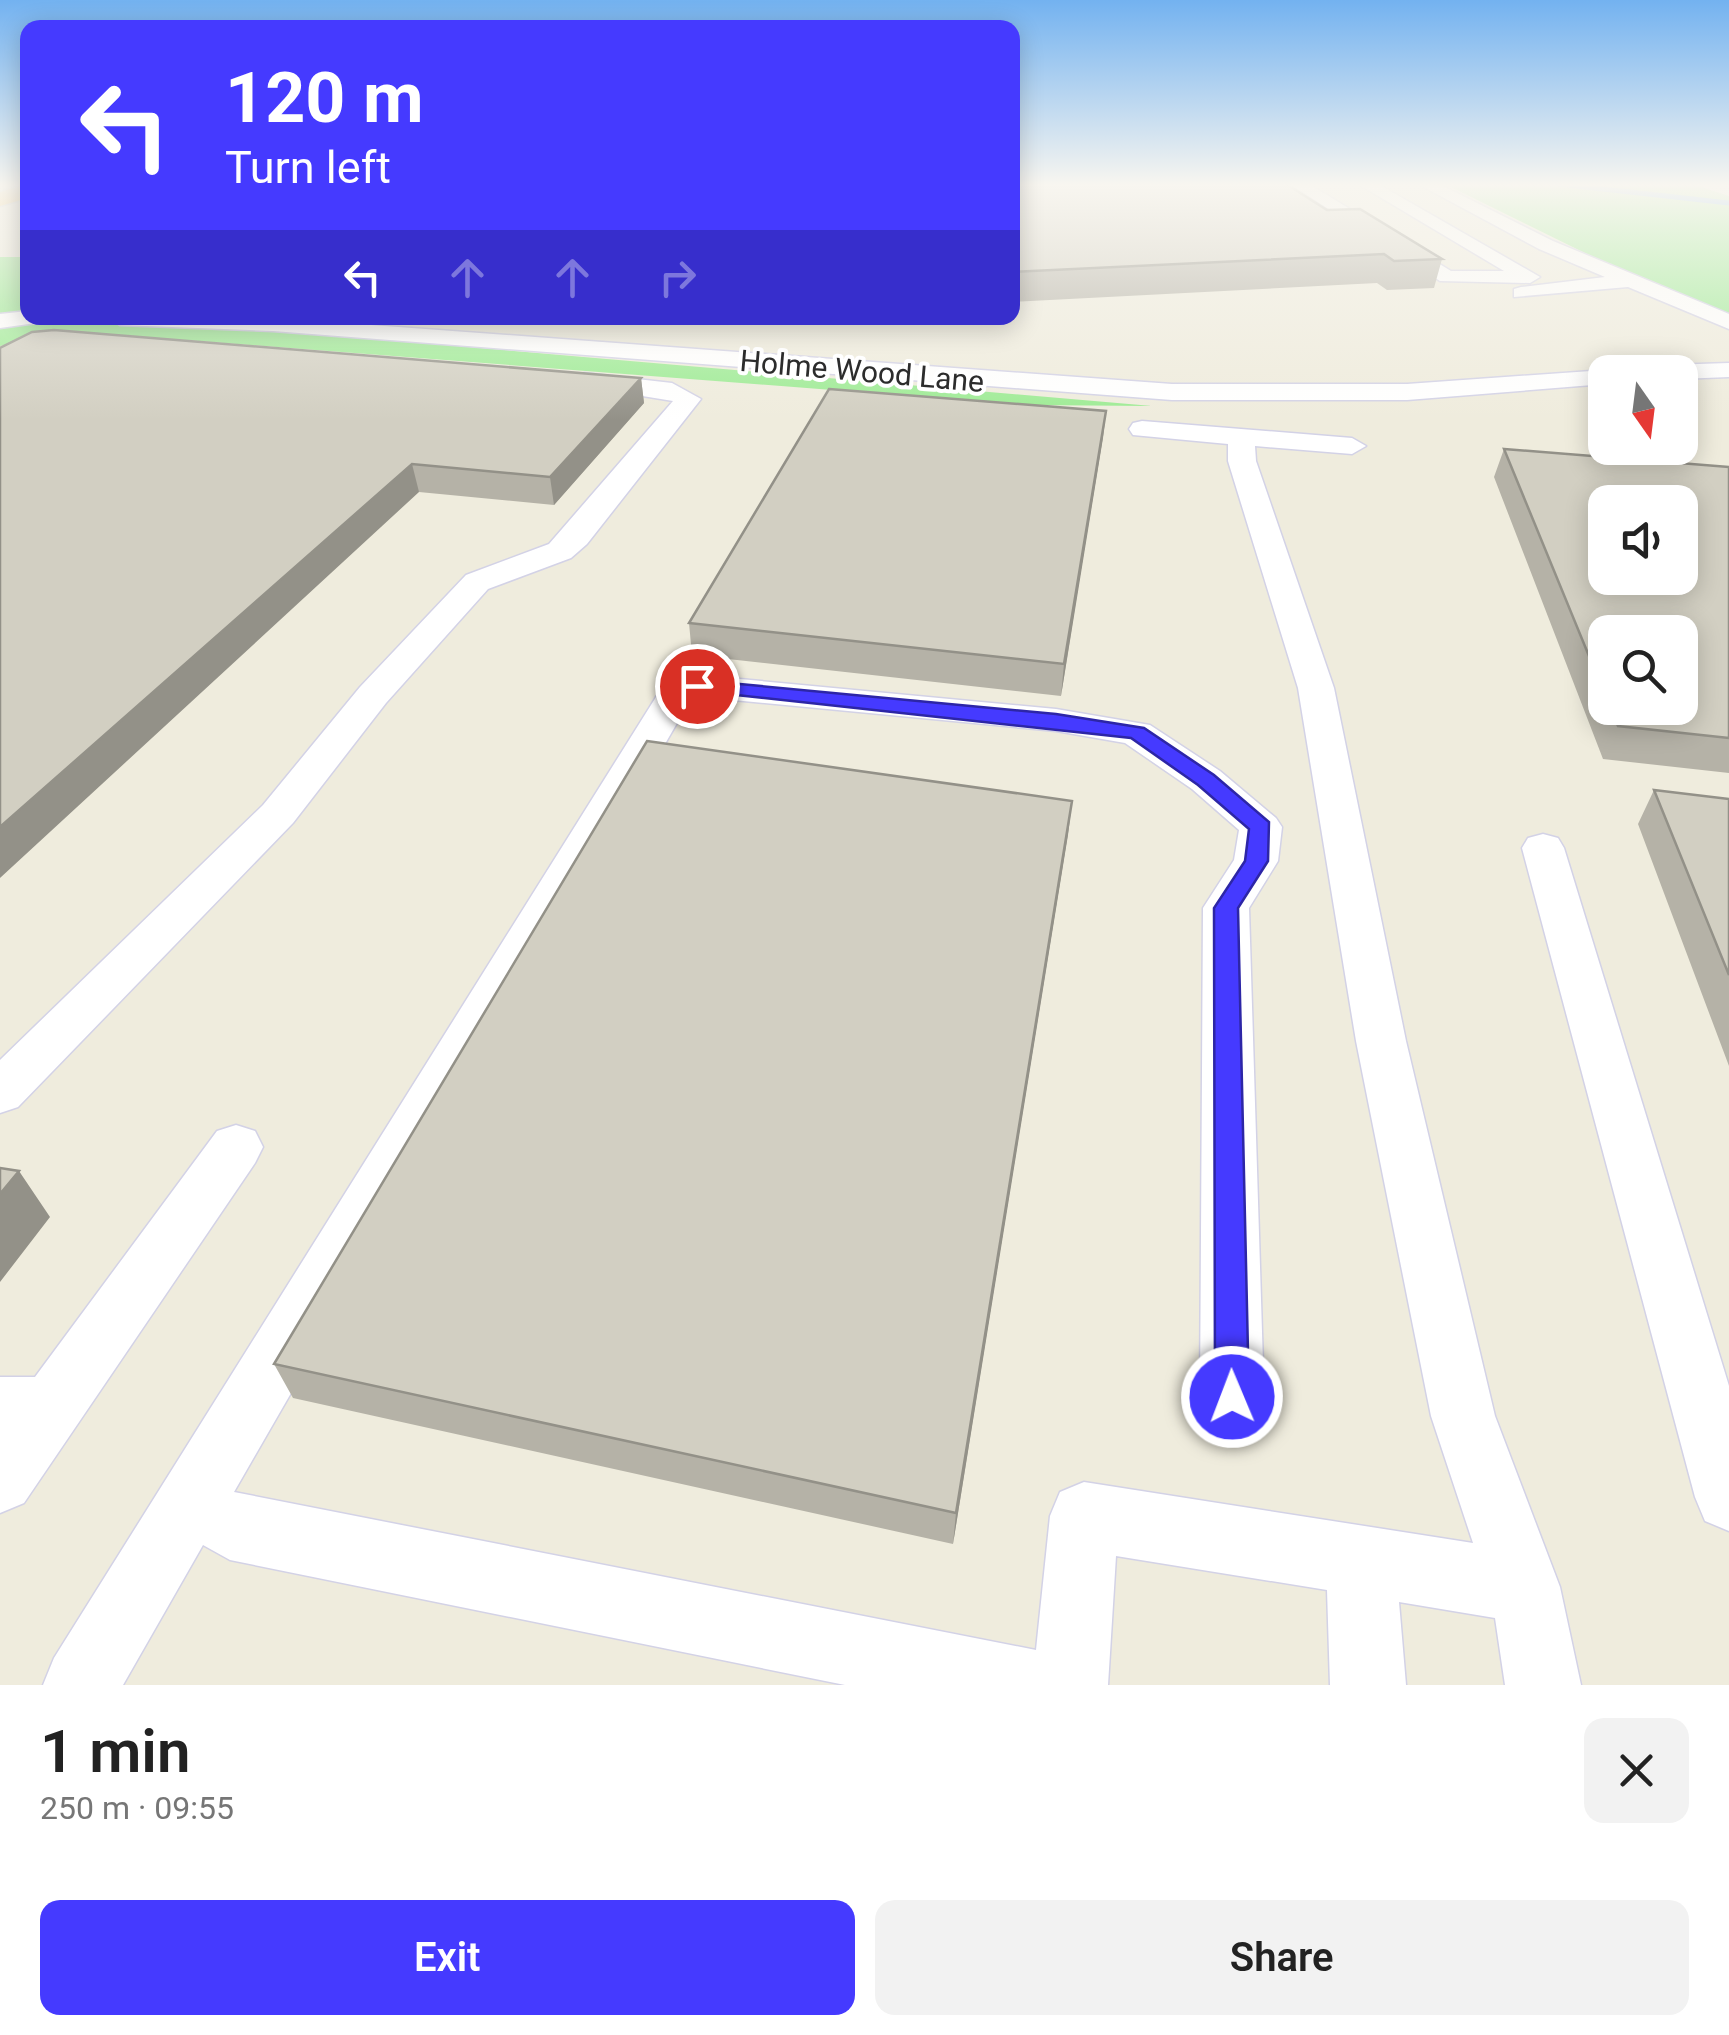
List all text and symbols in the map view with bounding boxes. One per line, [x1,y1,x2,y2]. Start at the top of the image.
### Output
text: 120 m [225,57,424,139]
icon: left [60,60,190,190]
text: Turn left [225,141,391,194]
icon: left [335,250,390,305]
icon: ahead [440,250,495,305]
icon: ahead [545,250,600,305]
icon: right [650,250,705,305]
street label: Holme Wood Lane [738,343,986,399]
north arrow [1588,355,1698,465]
map controls [1588,355,1698,725]
button: sound [1588,485,1698,595]
button: search [1588,615,1698,725]
pin [655,644,740,729]
icon: arrive [670,659,725,714]
position arrow [1180,1345,1284,1449]
text: 1 min [40,1716,190,1787]
button: close [1584,1718,1689,1823]
text: 250 m · 09:55 [40,1789,234,1827]
button: Exit [40,1900,855,2015]
button: Share [875,1900,1689,2015]

